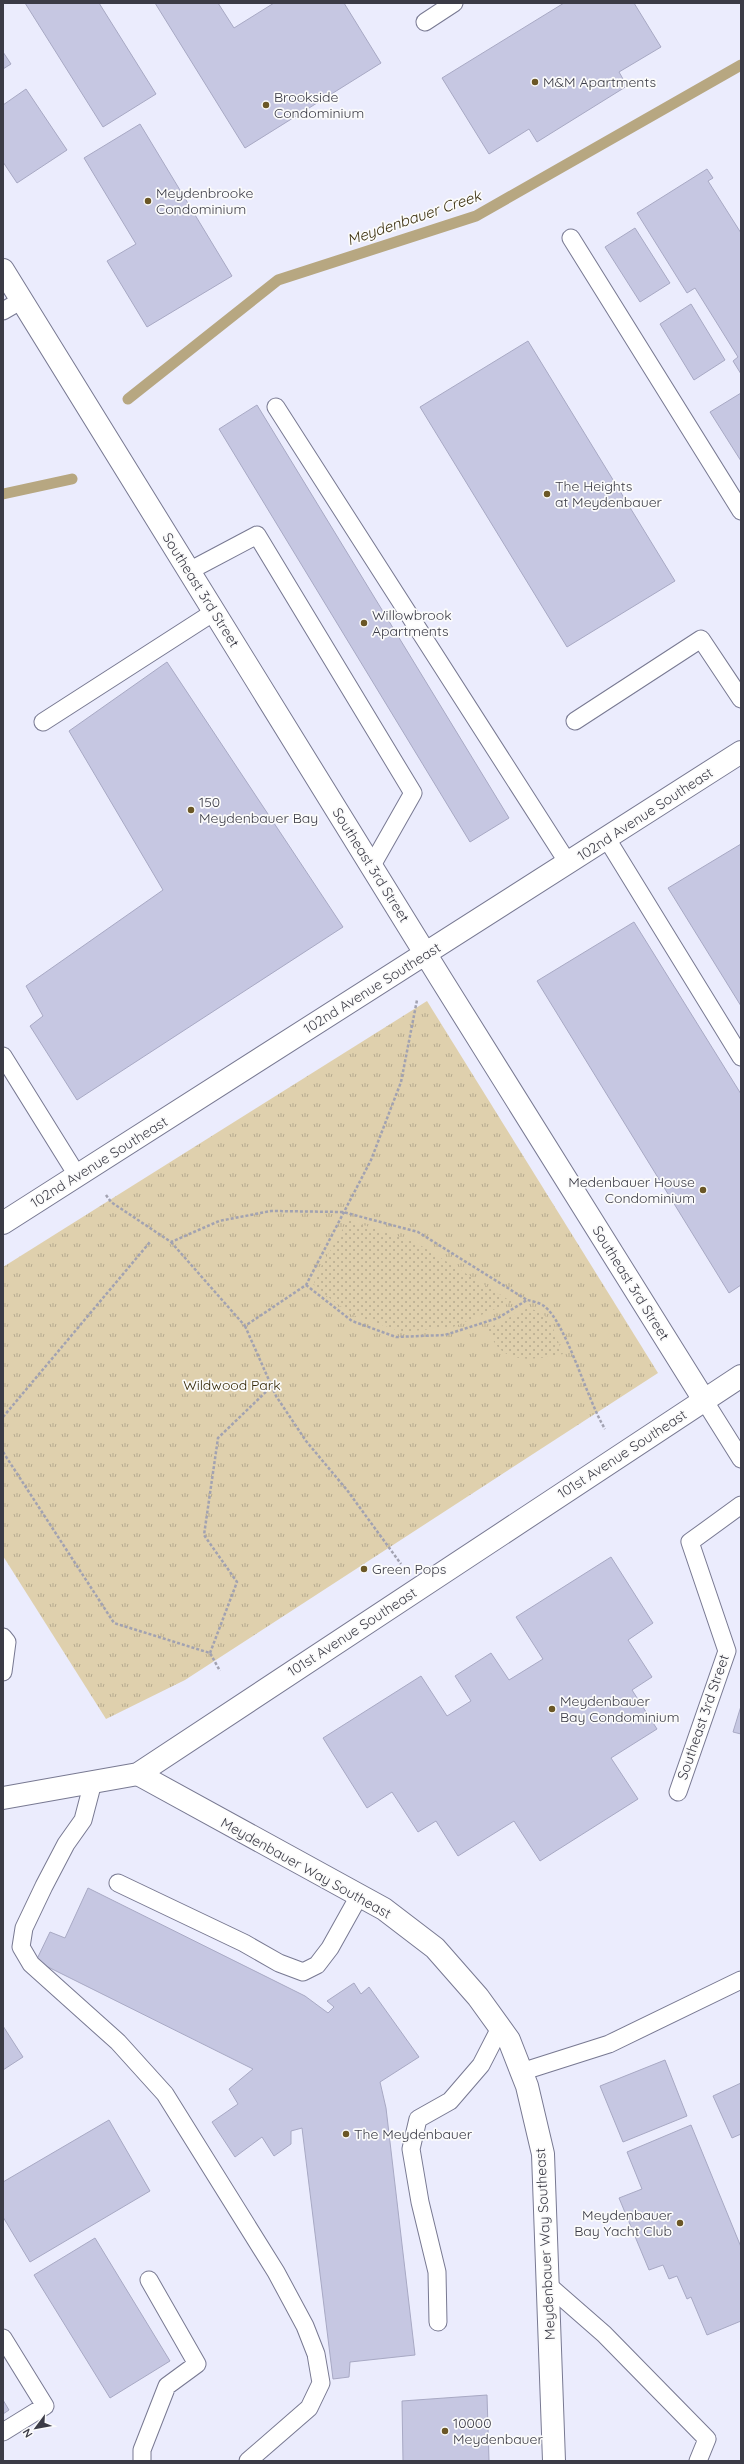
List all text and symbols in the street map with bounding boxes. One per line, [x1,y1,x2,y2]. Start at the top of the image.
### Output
place label: M&M Apartments [543,73,656,91]
marker: M&M Apartments [530,77,540,87]
place label: Brookside Condominium [274,88,364,122]
marker: Brookside Condominium [261,100,271,110]
place label: Meydenbrooke Condominium [156,184,253,218]
water label: Meydenbauer Creek [344,185,485,249]
marker: Meydenbrooke Condominium [143,196,153,206]
place label: The Heights at Meydenbauer [555,477,663,511]
marker: The Heights at Meydenbauer [542,489,552,499]
street label: Southeast 3rd Street [159,529,244,651]
place label: Willowbrook Apartments [372,606,452,640]
marker: Willowbrook Apartments [359,618,369,628]
street label: 102nd Avenue Southeast [574,763,716,865]
place label: 150 Meydenbauer Bay [199,793,318,827]
street label: Southeast 3rd Street [329,804,414,926]
marker: 150 Meydenbauer Bay [186,805,196,815]
street label: 102nd Avenue Southeast [300,938,444,1038]
street label: 102nd Avenue Southeast [27,1112,171,1212]
place label: Medenbauer House Condominium [568,1173,695,1207]
marker: Medenbauer House Condominium [698,1185,708,1195]
street label: Southeast 3rd Street [589,1222,674,1344]
park label: Wildwood Park [183,1376,281,1394]
street label: 101st Avenue Southeast [554,1405,690,1502]
place label: Green Pops [372,1560,446,1578]
marker: Green Pops [359,1564,369,1574]
street label: 101st Avenue Southeast [284,1583,420,1680]
street label: Southeast 3rd Street [673,1652,733,1782]
place label: Meydenbauer Bay Condominium [560,1692,680,1726]
marker: Meydenbauer Bay Condominium [547,1704,557,1714]
street label: Meydenbauer Way Southeast [218,1814,395,1923]
place label: The Meydenbauer [354,2125,473,2143]
marker: The Meydenbauer [341,2129,351,2139]
street label: Meydenbauer Way Southeast [531,2147,559,2340]
place label: Meydenbauer Bay Yacht Club [574,2206,673,2240]
marker: Meydenbauer Bay Yacht Club [675,2218,685,2228]
north arrow [16,2408,56,2448]
place label: 10000 Meydenbauer [453,2414,543,2448]
text: N [19,2426,36,2440]
marker: 10000 Meydenbauer [440,2426,450,2436]

